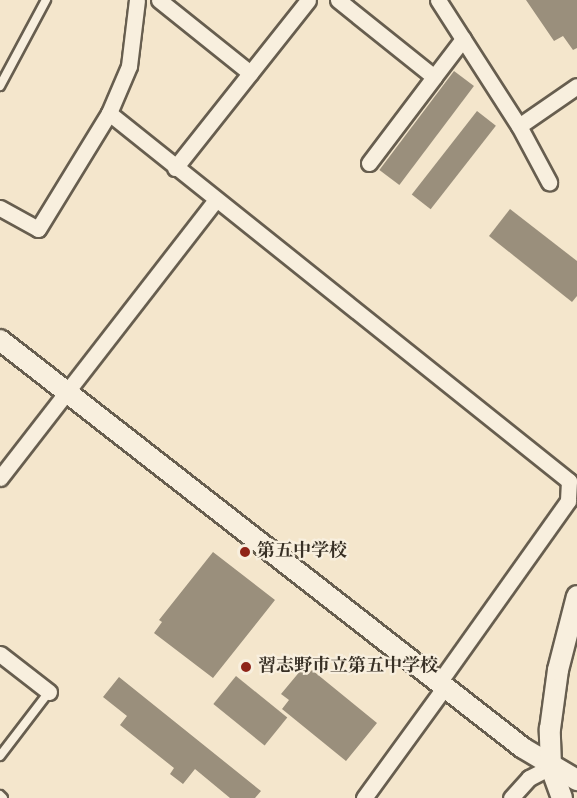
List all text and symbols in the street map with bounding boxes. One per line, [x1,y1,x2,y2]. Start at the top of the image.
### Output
place label: 第五中学校 [257,541,347,563]
marker: 第五中学校 [238,545,252,559]
place label: 習志野市立第五中学校 [258,656,438,678]
marker: 習志野市立第五中学校 [239,660,253,674]

